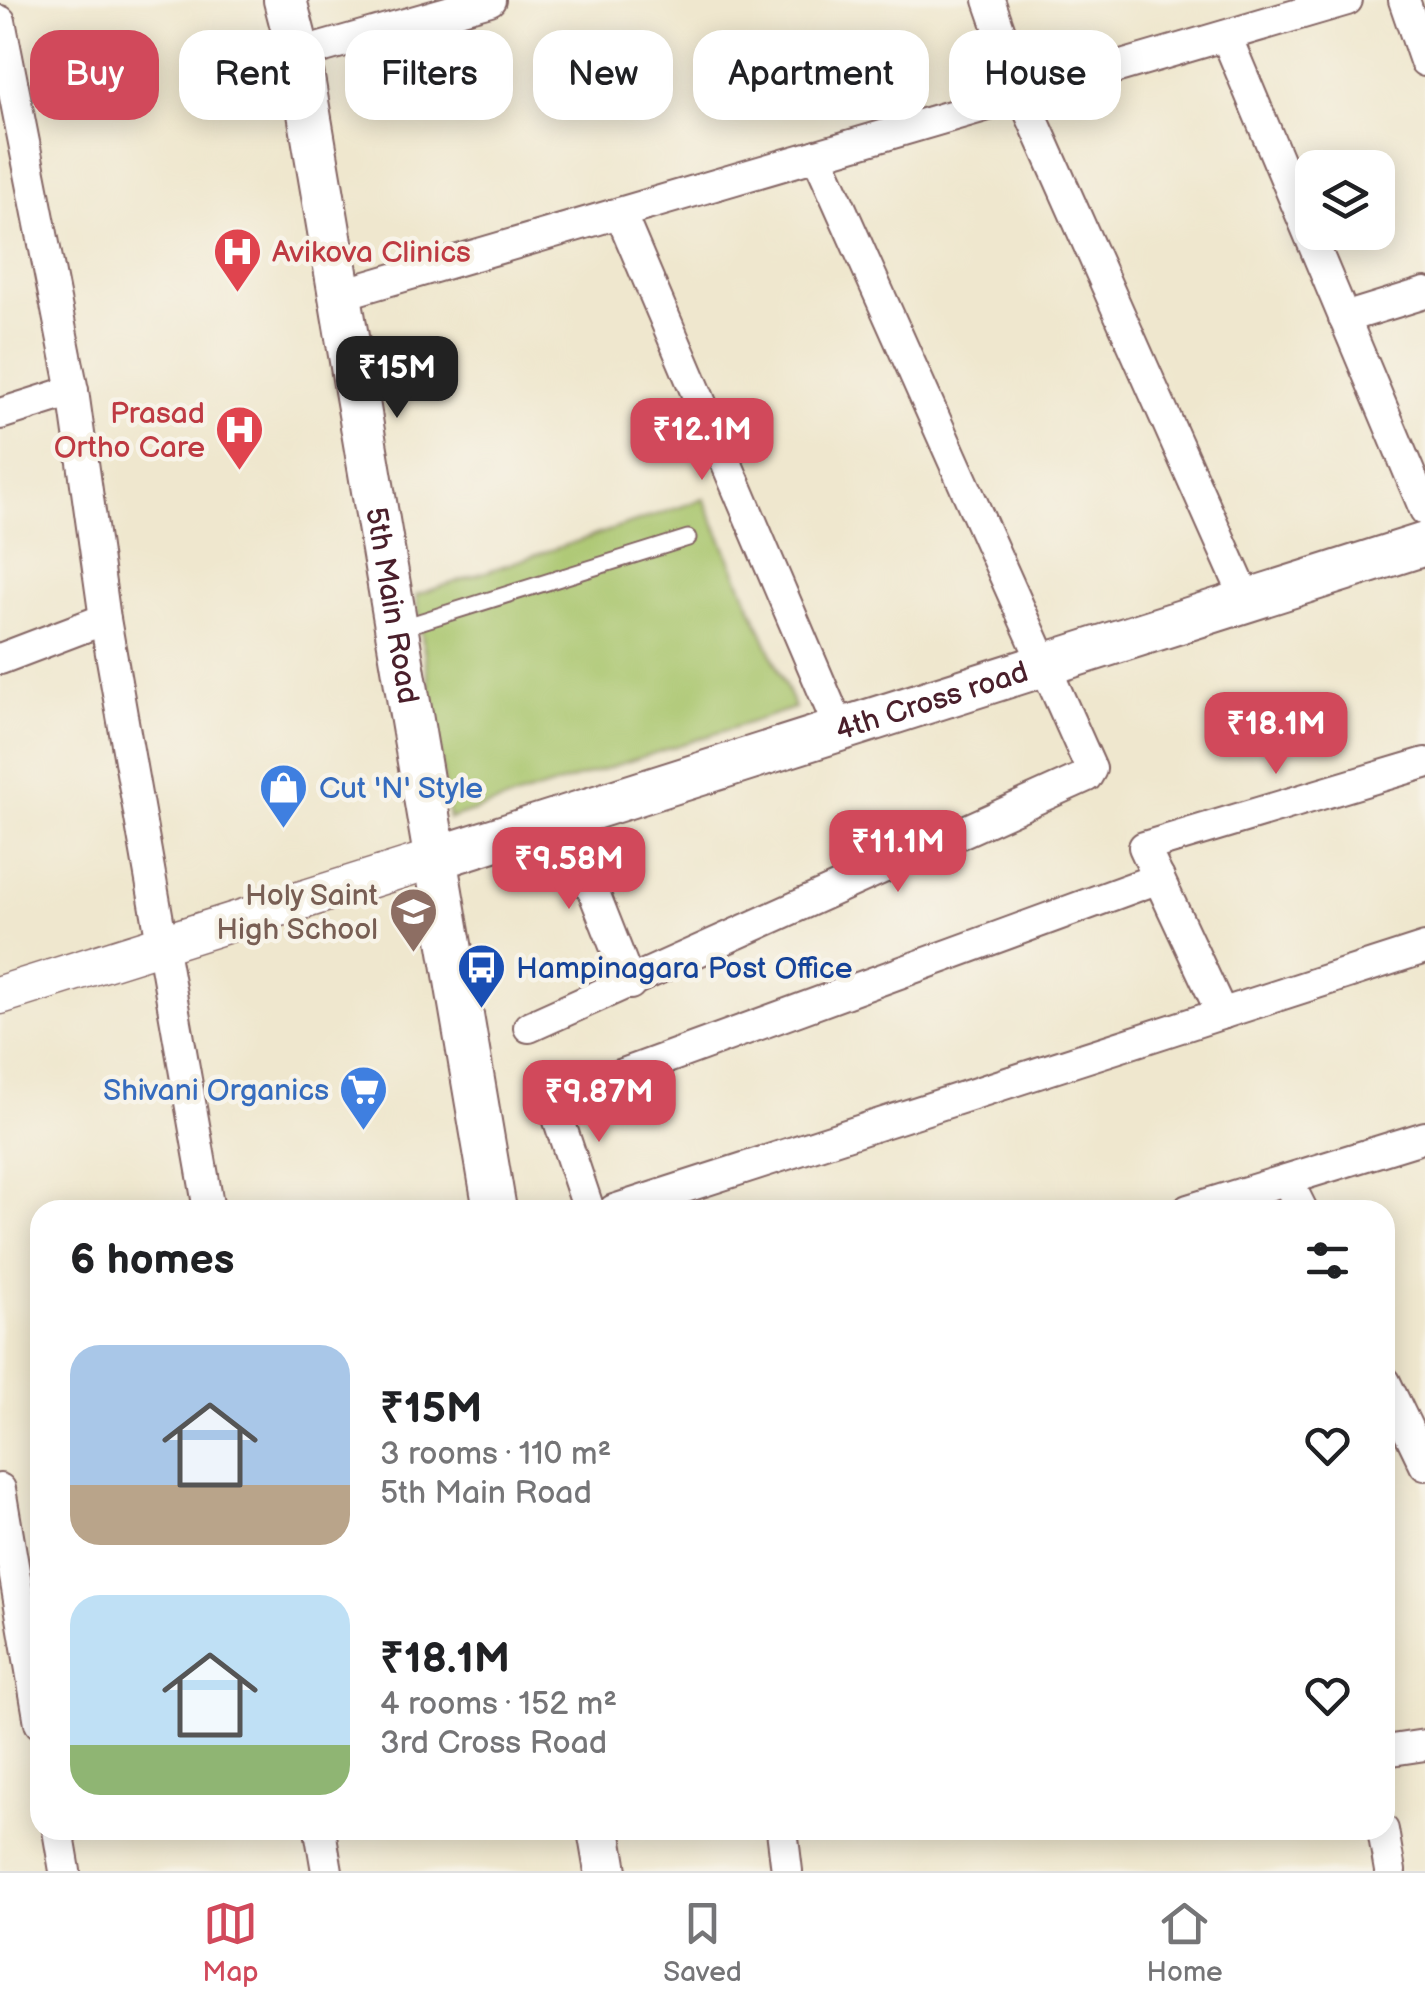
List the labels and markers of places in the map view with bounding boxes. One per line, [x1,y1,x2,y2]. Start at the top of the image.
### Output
hospital icon: Avikova Clinics [211,226,263,294]
place label: Avikova Clinics [272,235,471,271]
pin: ₹15M [338,336,456,421]
place label: Prasad Ortho Care [54,396,205,466]
pin: ₹12.1M [621,398,783,483]
hospital icon: Prasad Ortho Care [214,404,266,472]
pin: ₹18.1M [1195,692,1357,777]
shop icon: Cut 'N' Style [258,762,310,830]
place label: Cut 'N' Style [319,771,483,807]
pin: ₹11.1M [817,810,979,895]
pin: ₹9.58M [488,827,650,912]
place label: Holy Saint High School [216,878,378,948]
school or university icon: Holy Saint High School [387,886,439,954]
bus stop icon: Hampinagara Post Office [455,942,507,1010]
place label: Hampinagara Post Office [516,951,853,987]
pin: ₹9.87M [518,1060,680,1145]
supermarket icon: Shivani Organics [338,1064,390,1132]
place label: Shivani Organics [103,1073,329,1109]

